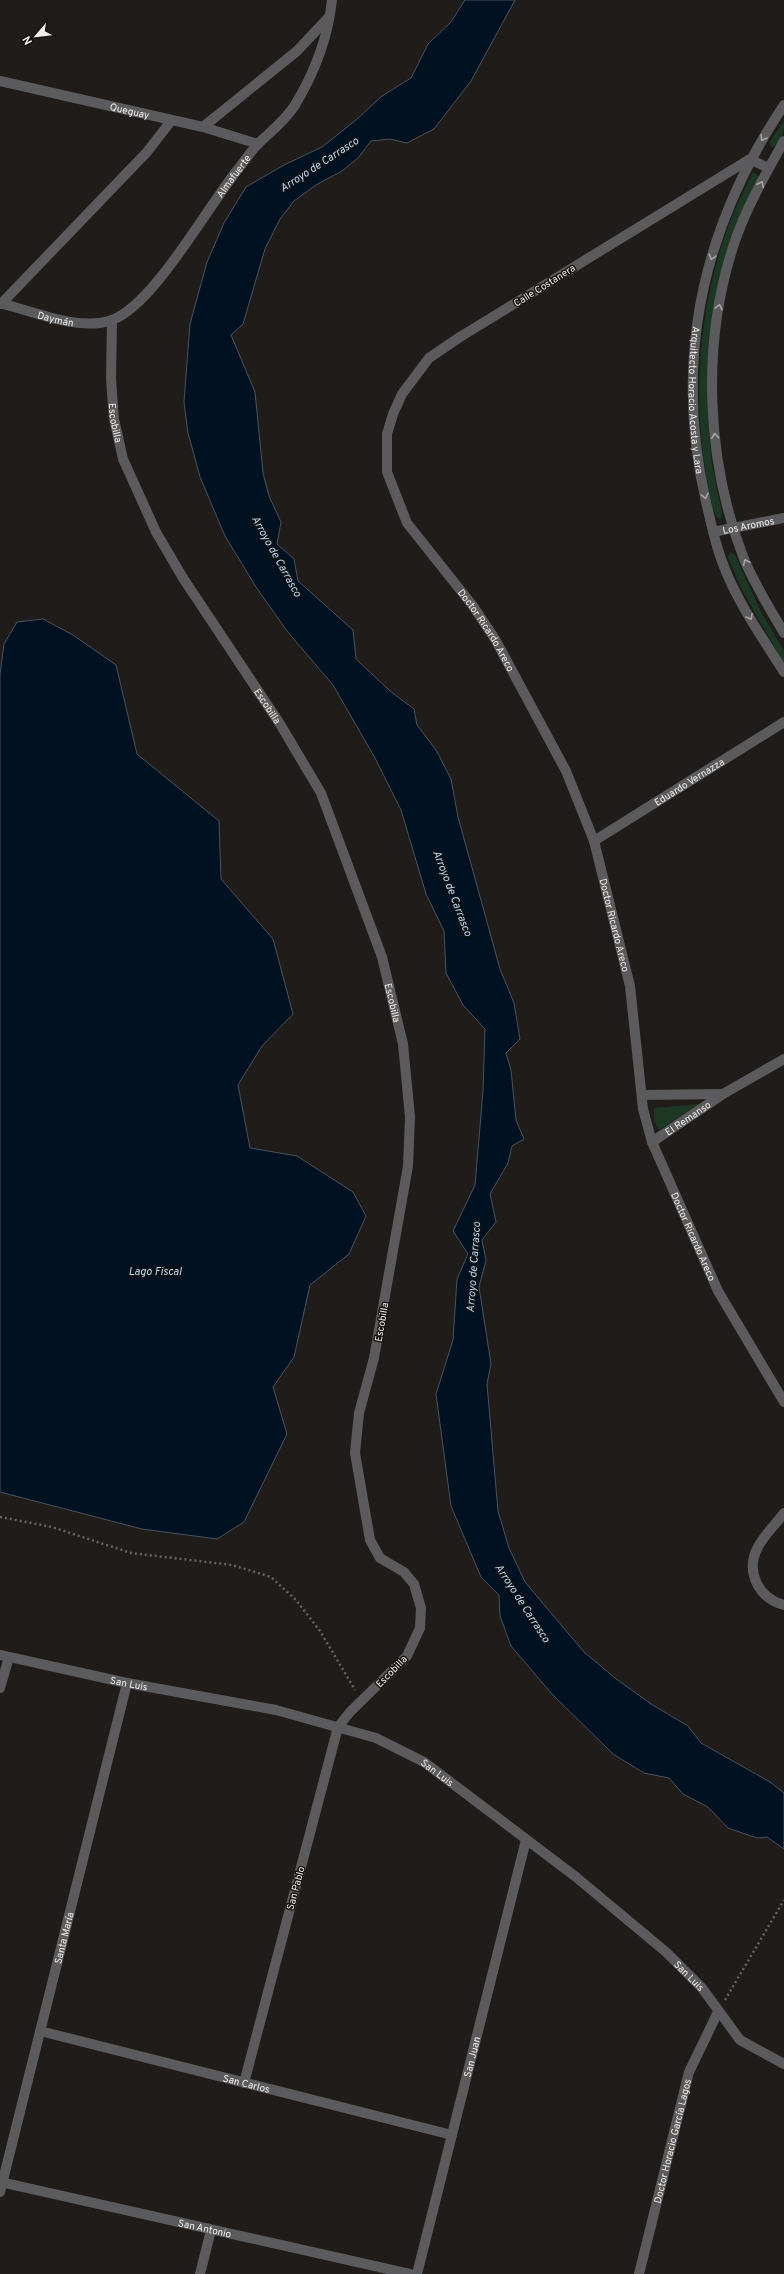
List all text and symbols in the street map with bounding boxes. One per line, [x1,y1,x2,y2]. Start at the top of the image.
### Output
north arrow [16,16,56,56]
text: N [20,33,36,47]
street label: Queguay [108,101,150,123]
water label: Arroyo de Carrasco [278,134,362,195]
one-way arrow [760,134,767,141]
street label: Almafuerte [214,153,255,201]
one-way arrow [756,181,764,189]
one-way arrow [708,253,717,260]
street label: Calle Costanera [511,262,578,310]
one-way arrow [714,303,722,310]
street label: Daymán [36,309,75,330]
street label: Arquitecto Horacio Acosta y Lara [685,326,705,475]
street label: Escobilla [105,403,124,444]
one-way arrow [710,433,719,439]
one-way arrow [700,493,708,499]
water label: Arroyo de Carrasco [248,513,304,600]
street label: Los Aromos [722,515,776,538]
one-way arrow [743,558,751,566]
street label: Doctor Ricardo Areco [454,587,517,675]
one-way arrow [745,613,752,620]
street label: Escobilla [250,686,283,727]
street label: Eduardo Vernazza [652,756,727,810]
water label: Arroyo de Carrasco [429,848,475,938]
street label: Doctor Ricardo Areco [596,877,631,974]
street label: Escobilla [381,982,403,1024]
street label: El Remanso [663,1099,714,1139]
street label: Doctor Ricardo Areco [667,1191,718,1284]
water label: Arroyo de Carrasco [464,1221,484,1313]
water label: Lago Fiscal [128,1265,183,1279]
street label: Escobilla [373,1302,392,1343]
water label: Arroyo de Carrasco [492,1562,553,1646]
street label: Escobilla [374,1653,411,1691]
street label: San Luis [109,1674,149,1695]
street label: San Luis [418,1757,456,1790]
street label: San Pablo [284,1865,309,1912]
street label: Santa María [52,1911,78,1965]
street label: San Luis [670,1959,707,1995]
street label: San Juan [462,2035,484,2079]
street label: San Carlos [221,2072,271,2097]
street label: Doctor Horacio García Lagos [652,2077,695,2205]
street label: San Antonio [177,2217,233,2242]

